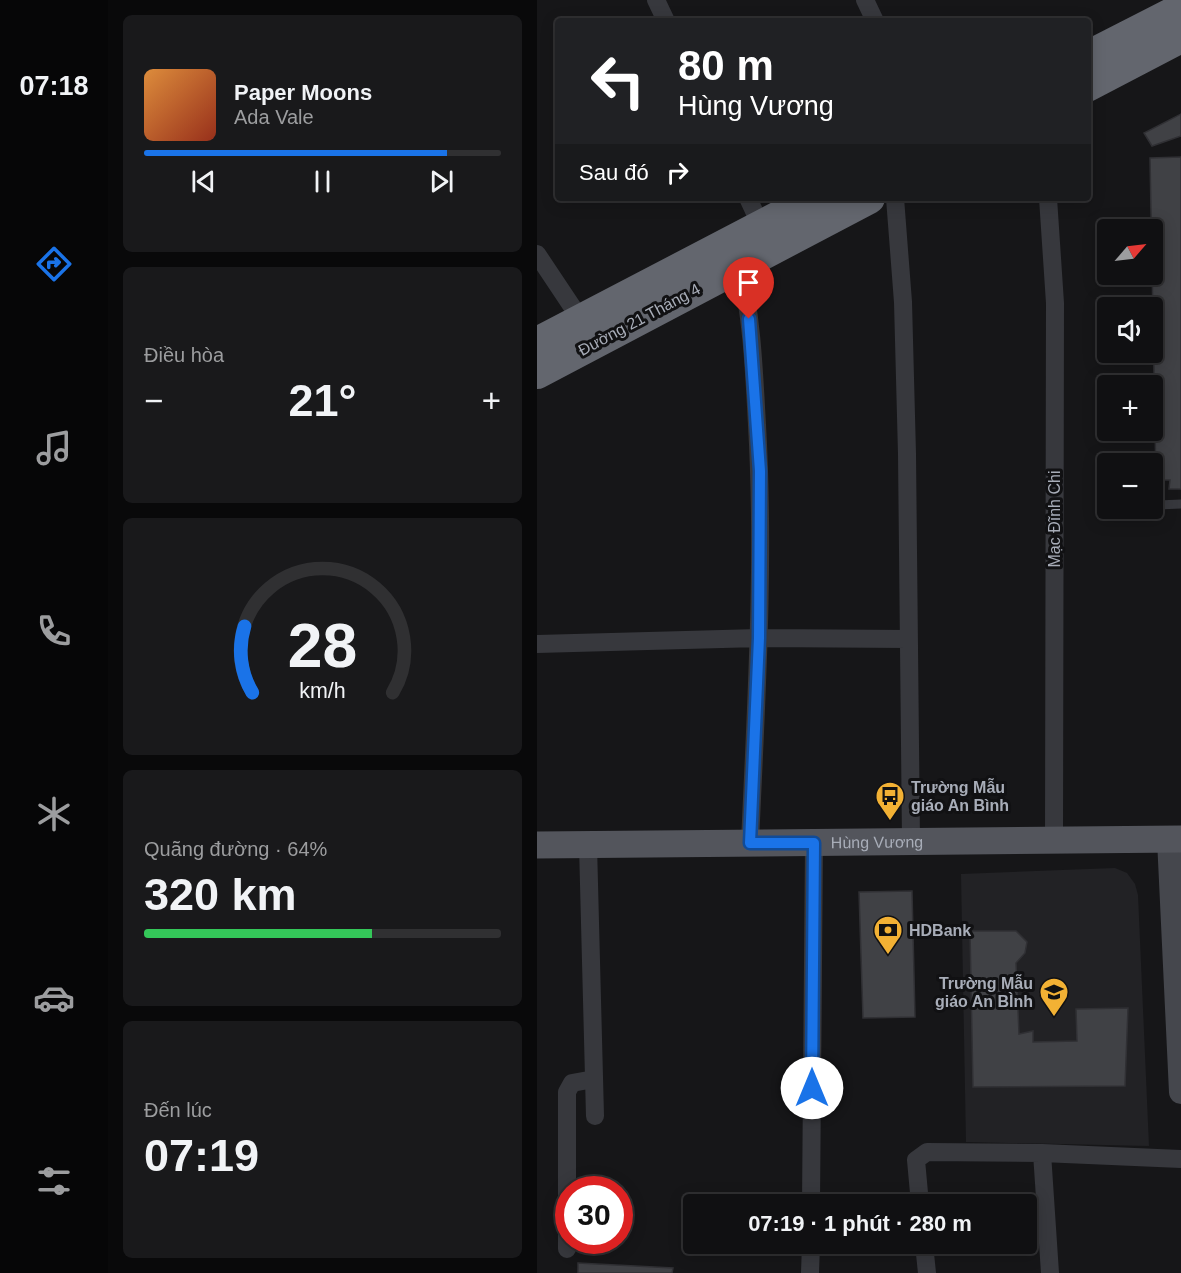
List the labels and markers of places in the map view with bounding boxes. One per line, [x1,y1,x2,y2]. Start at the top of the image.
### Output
pin [723,257,774,319]
place label: Trường Mẫu giáo An Bình [911,778,1009,814]
bus stop icon: Trường Mẫu giáo An Bình [874,780,906,822]
bank icon: HDBank [872,914,904,956]
place label: HDBank [909,922,971,939]
place label: Trường Mẫu giáo An BÌnh [935,974,1033,1010]
school or university icon: Trường Mẫu giáo An BÌnh [1038,976,1070,1018]

